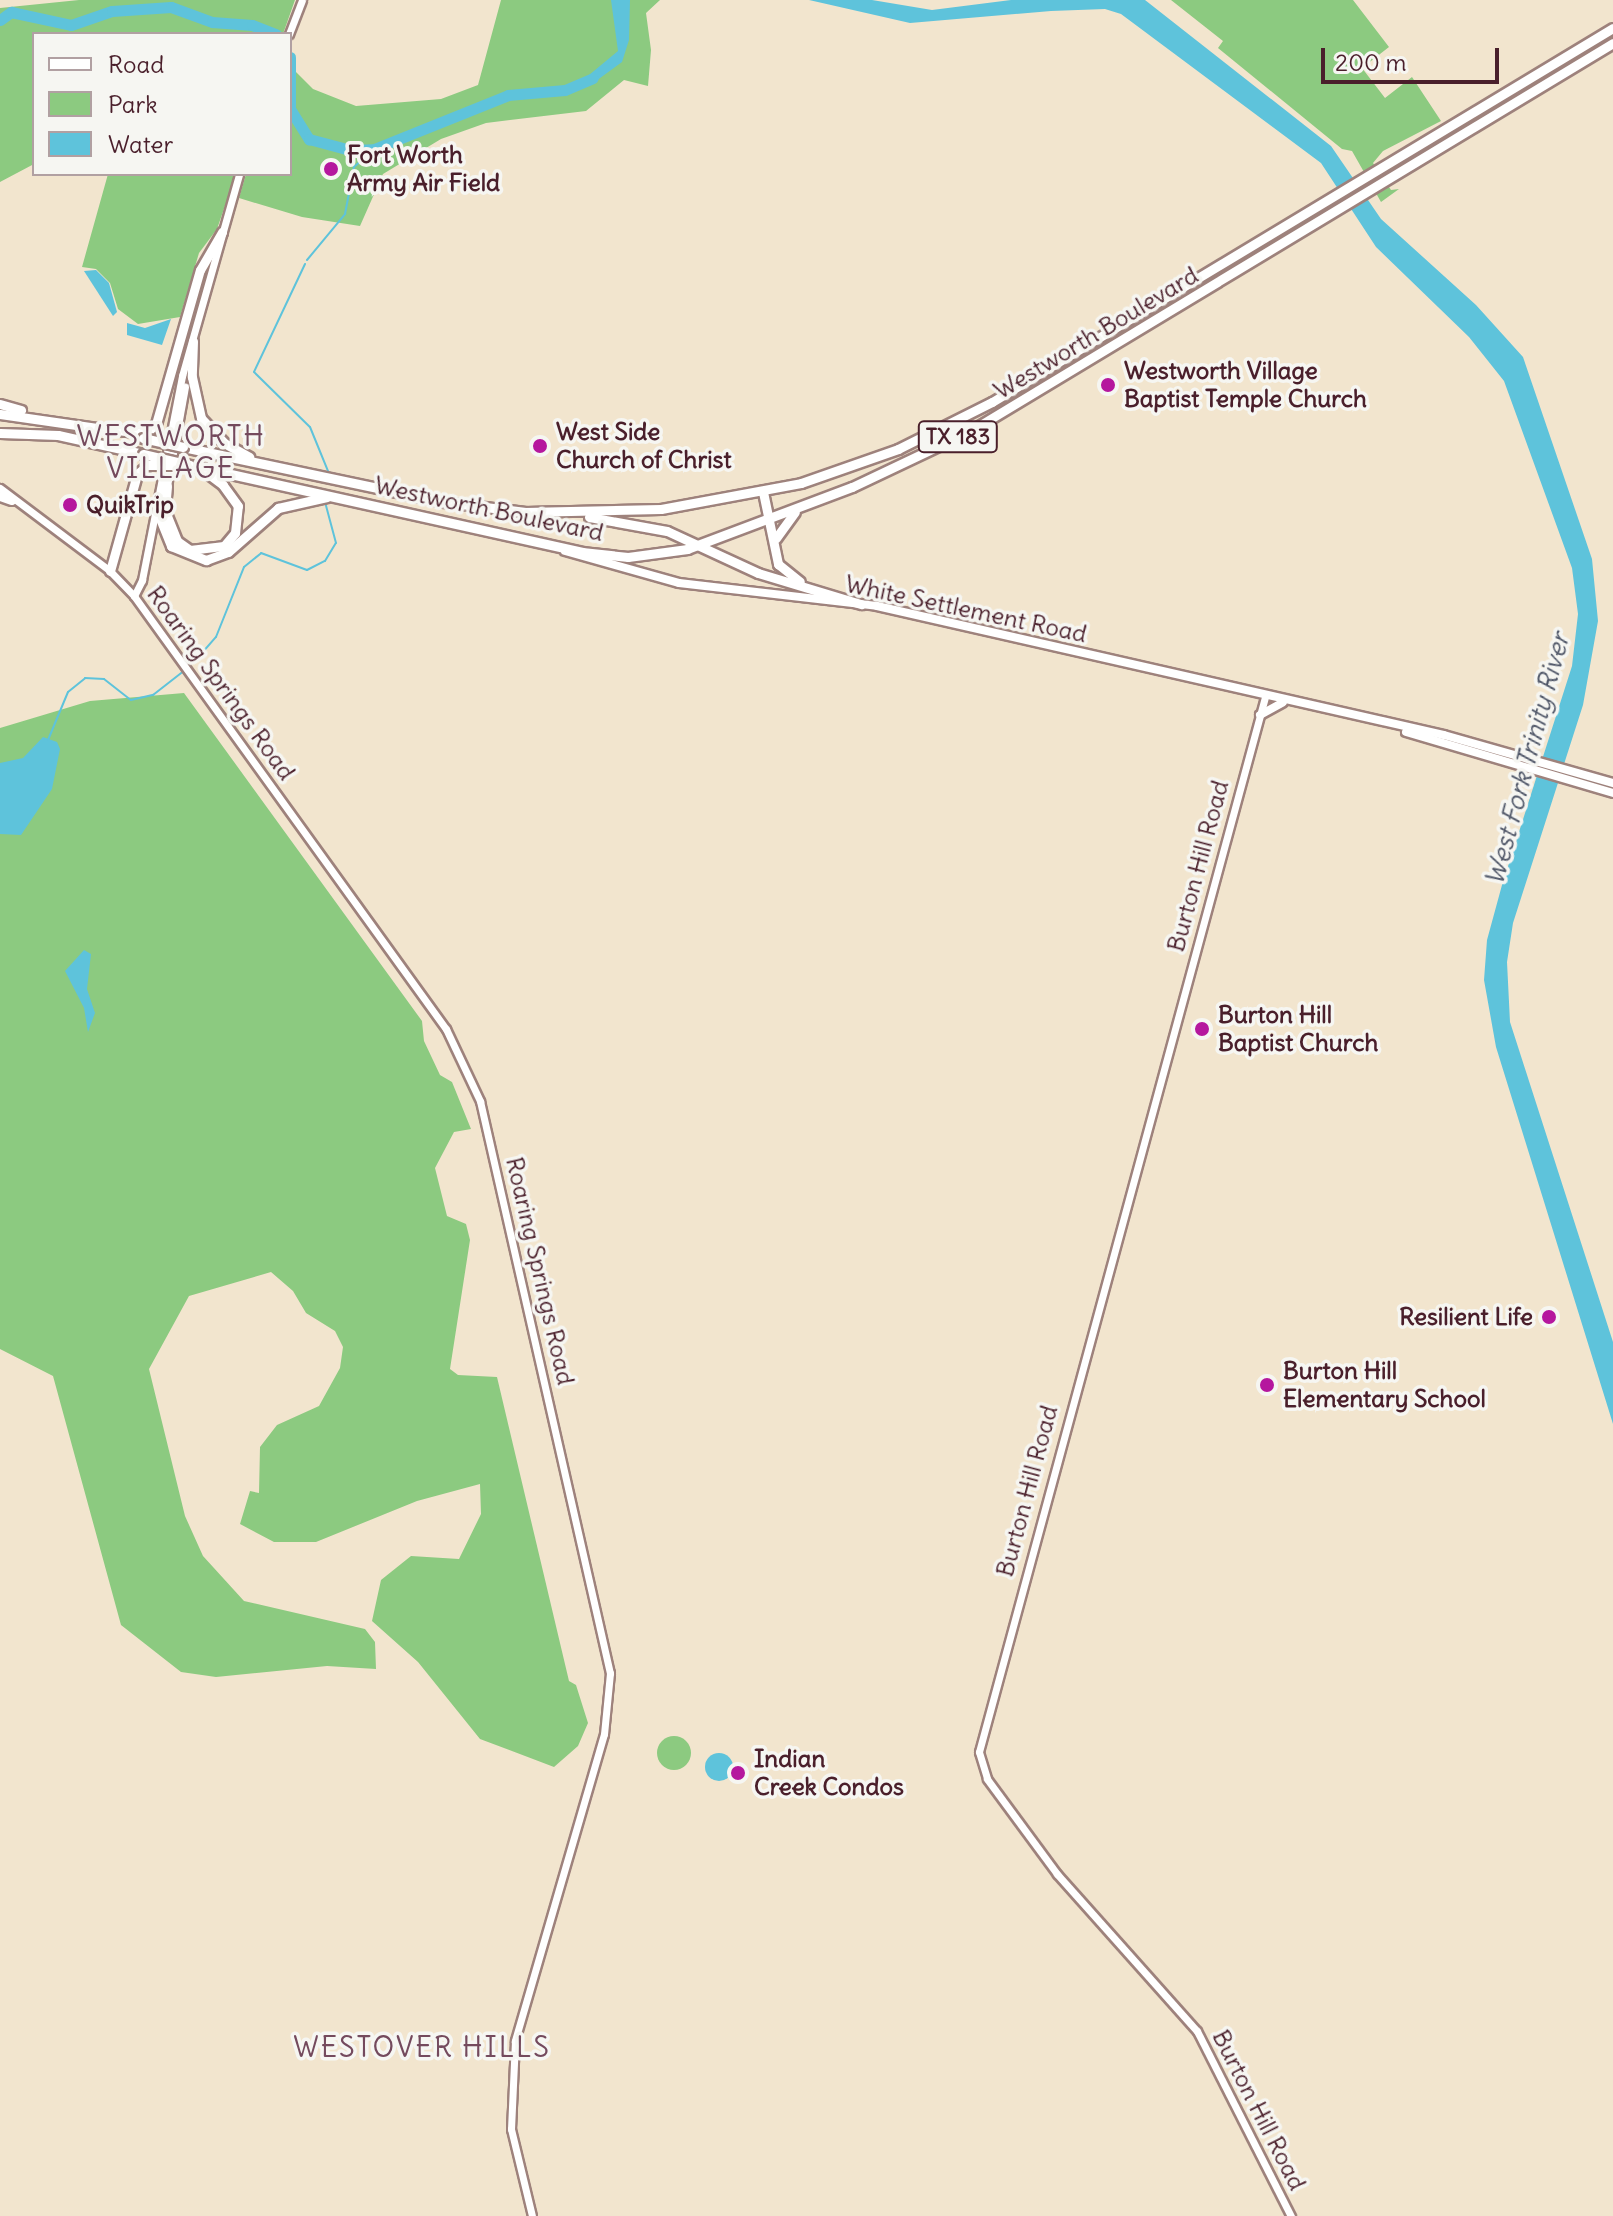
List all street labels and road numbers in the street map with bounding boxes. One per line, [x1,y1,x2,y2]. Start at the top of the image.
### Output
street label: Westworth Boulevard [989,261,1203,405]
road number: TX 183 [916,419,1000,455]
street label: Westworth Boulevard [372,471,606,547]
street label: White Settlement Road [843,569,1089,649]
street label: Roaring Springs Road [141,580,301,786]
street label: Burton Hill Road [1161,777,1235,955]
street label: Roaring Springs Road [500,1154,580,1388]
street label: Burton Hill Road [990,1402,1064,1580]
street label: Burton Hill Road [1206,2025,1312,2195]

